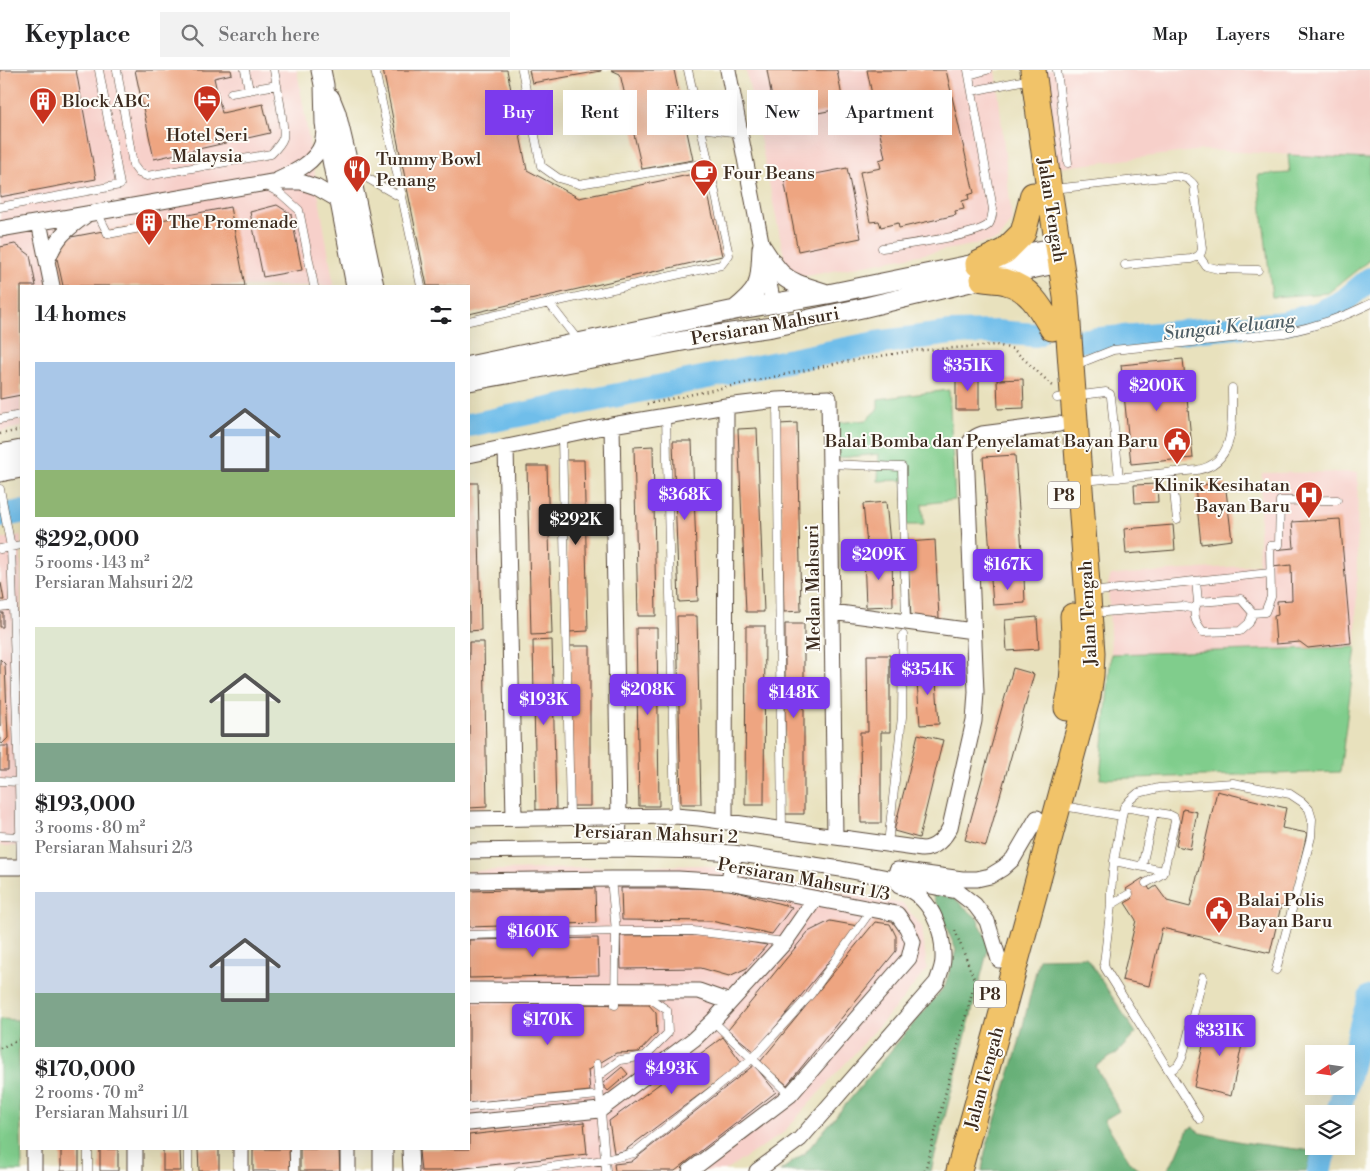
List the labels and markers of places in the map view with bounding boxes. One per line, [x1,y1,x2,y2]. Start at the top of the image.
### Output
hotel icon: Hotel Seri Malaysia [192,84,222,123]
building icon: Block ABC [28,86,58,125]
place label: Block ABC [61,90,150,113]
place label: Hotel Seri Malaysia [166,124,248,168]
place label: Tummy Bowl Penang [376,148,482,192]
restaurant icon: Tummy Bowl Penang [342,154,372,193]
cafe icon: Four Beans [689,158,719,197]
place label: Four Beans [723,162,815,185]
building icon: The Promenade [134,207,164,246]
place label: The Promenade [168,211,298,234]
pin: $351K [933,350,1003,392]
pin: $200K [1122,370,1192,412]
public building icon: Balai Bomba dan Penyelamat Bayan Baru [1162,426,1192,465]
place label: Balai Bomba dan Penyelamat Bayan Baru [824,430,1159,453]
place label: Klinik Kesihatan Bayan Baru [1154,474,1291,518]
pin: $368K [650,478,720,521]
hospital icon: Klinik Kesihatan Bayan Baru [1294,480,1324,519]
pin: $292K [541,504,611,546]
pin: $209K [844,538,914,581]
pin: $167K [973,548,1043,591]
pin: $354K [893,654,963,696]
pin: $208K [613,674,683,716]
pin: $148K [759,676,829,719]
pin: $193K [509,684,579,726]
place label: Balai Polis Bayan Baru [1237,889,1333,933]
public building icon: Balai Polis Bayan Baru [1204,895,1234,934]
pin: $160K [498,916,568,958]
pin: $170K [513,1004,583,1046]
pin: $331K [1185,1014,1255,1057]
pin: $493K [637,1052,707,1095]

